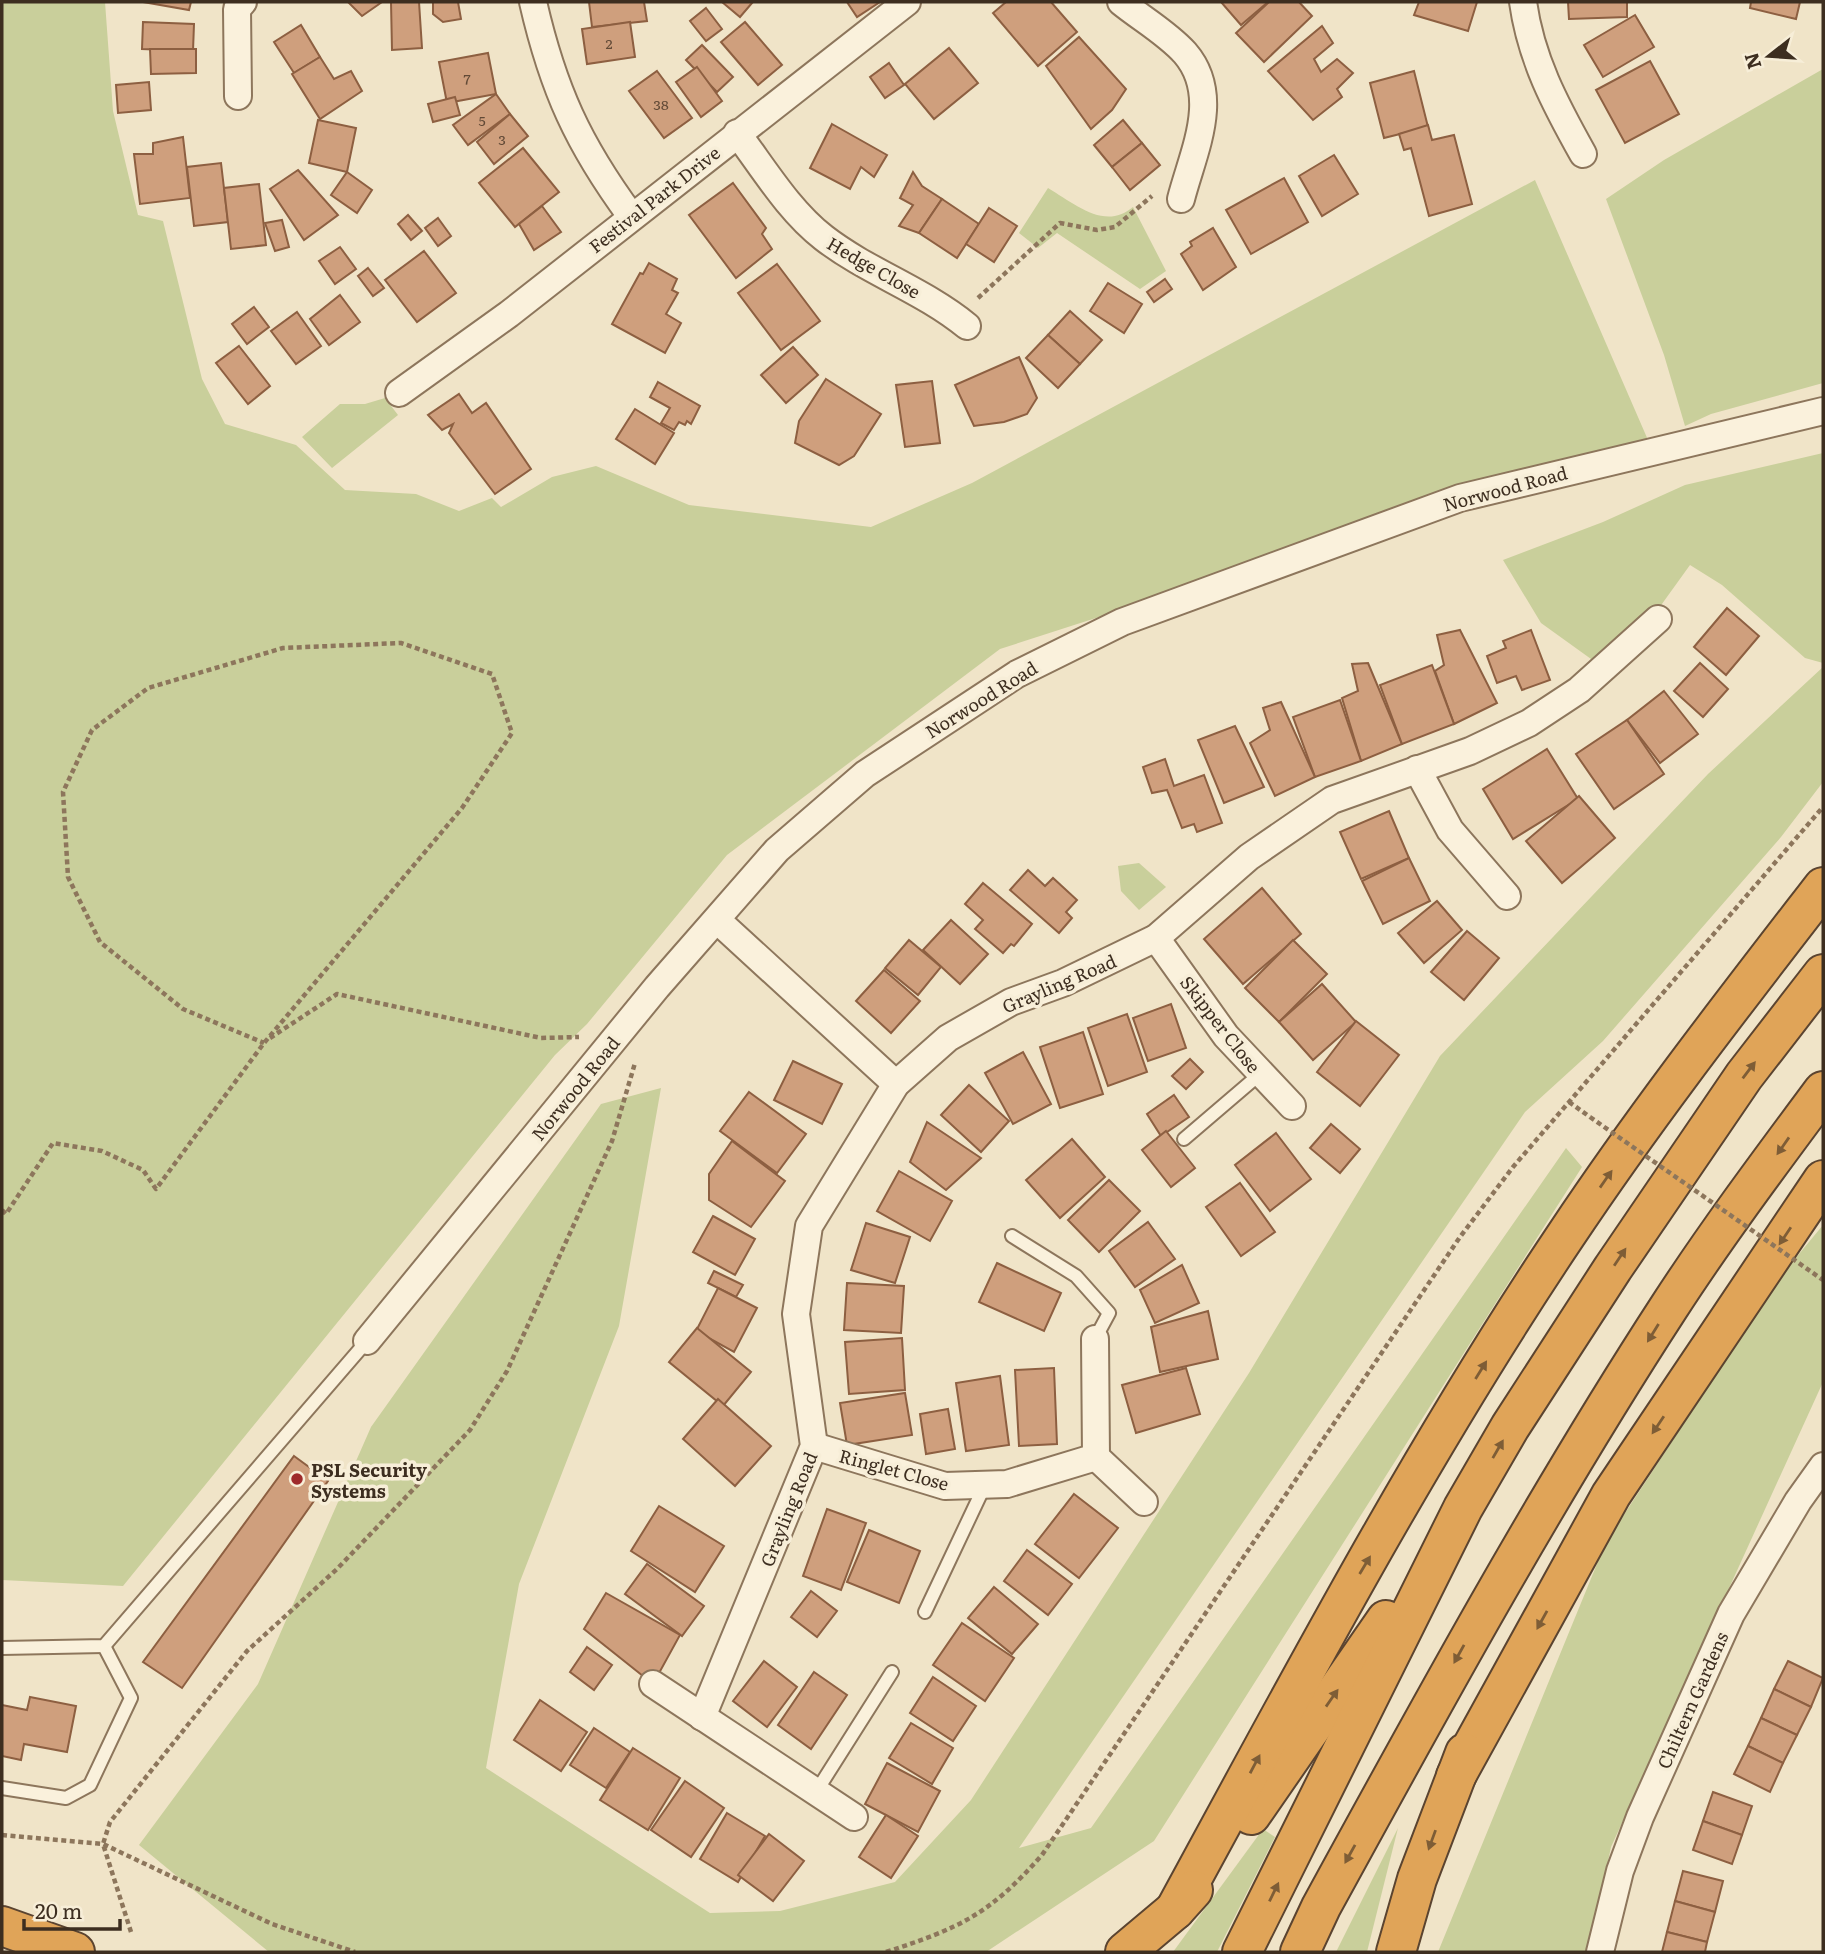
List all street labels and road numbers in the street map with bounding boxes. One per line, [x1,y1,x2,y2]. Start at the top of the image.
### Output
street label: Festival Park Drive [583,139,725,259]
street label: Hedge Close [822,229,926,305]
street label: Norwood Road [1440,458,1570,518]
street label: Norwood Road [920,654,1042,744]
street label: Grayling Road [998,947,1120,1019]
street label: Skipper Close [1174,970,1268,1078]
street label: Norwood Road [524,1030,626,1146]
street label: Ringlet Close [836,1441,952,1497]
street label: Grayling Road [753,1447,823,1571]
street label: Chiltern Gardens [1650,1627,1734,1773]

